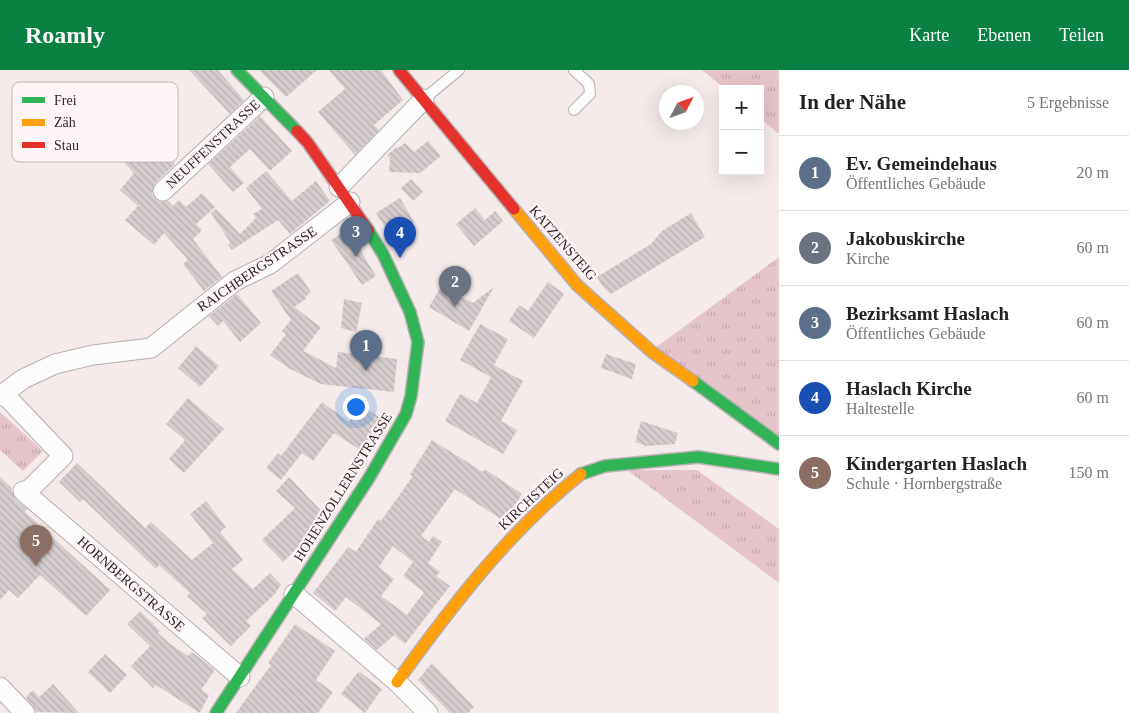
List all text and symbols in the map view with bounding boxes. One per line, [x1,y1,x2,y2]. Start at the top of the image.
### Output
text: Roamly [25,22,105,48]
text: Karte [909,25,949,45]
text: Ebenen [977,25,1031,45]
text: Teilen [1059,25,1104,45]
legend [12,82,178,162]
north arrow [659,85,704,130]
map controls [719,85,764,175]
button: + [719,85,764,130]
text: In der Nähe [799,90,906,114]
text: Frei [54,93,77,108]
text: 5 Ergebnisse [1027,94,1109,111]
street label: NEUFFENSTRASSE [163,97,263,191]
text: Zäh [54,115,76,130]
button: − [719,130,764,175]
text: Stau [54,138,79,153]
text: Ev. Gemeindehaus [846,153,997,174]
text: 1 [811,164,819,181]
text: 20 m [1077,164,1109,181]
text: Öffentliches Gebäude [846,175,986,192]
street label: KATZENSTEIG [526,203,600,283]
pin: 3 [340,216,372,257]
pin: 4 [384,217,416,258]
street label: RAICHBERGSTRASSE [194,223,320,315]
text: Jakobuskirche [846,228,965,249]
text: 2 [811,239,819,256]
text: 60 m [1077,239,1109,256]
text: Kirche [846,250,890,267]
pin: 2 [439,266,471,307]
text: Bezirksamt Haslach [846,303,1009,324]
text: 3 [811,314,819,331]
text: 60 m [1077,314,1109,331]
text: Öffentliches Gebäude [846,325,986,342]
pin: 1 [350,330,382,371]
text: Haslach Kirche [846,378,972,399]
text: 4 [811,389,819,406]
text: 60 m [1077,389,1109,406]
your location [343,394,369,420]
text: Haltestelle [846,400,914,417]
street label: HOHENZOLLERNSTRASSE [291,410,395,564]
text: Kindergarten Haslach [846,453,1027,474]
text: 5 [811,464,819,481]
text: 150 m [1069,464,1109,481]
street label: KIRCHSTEIG [495,465,567,533]
text: Schule · Hornbergstraße [846,475,1002,492]
pin: 5 [20,525,52,566]
street label: HORNBERGSTRASSE [74,533,188,635]

